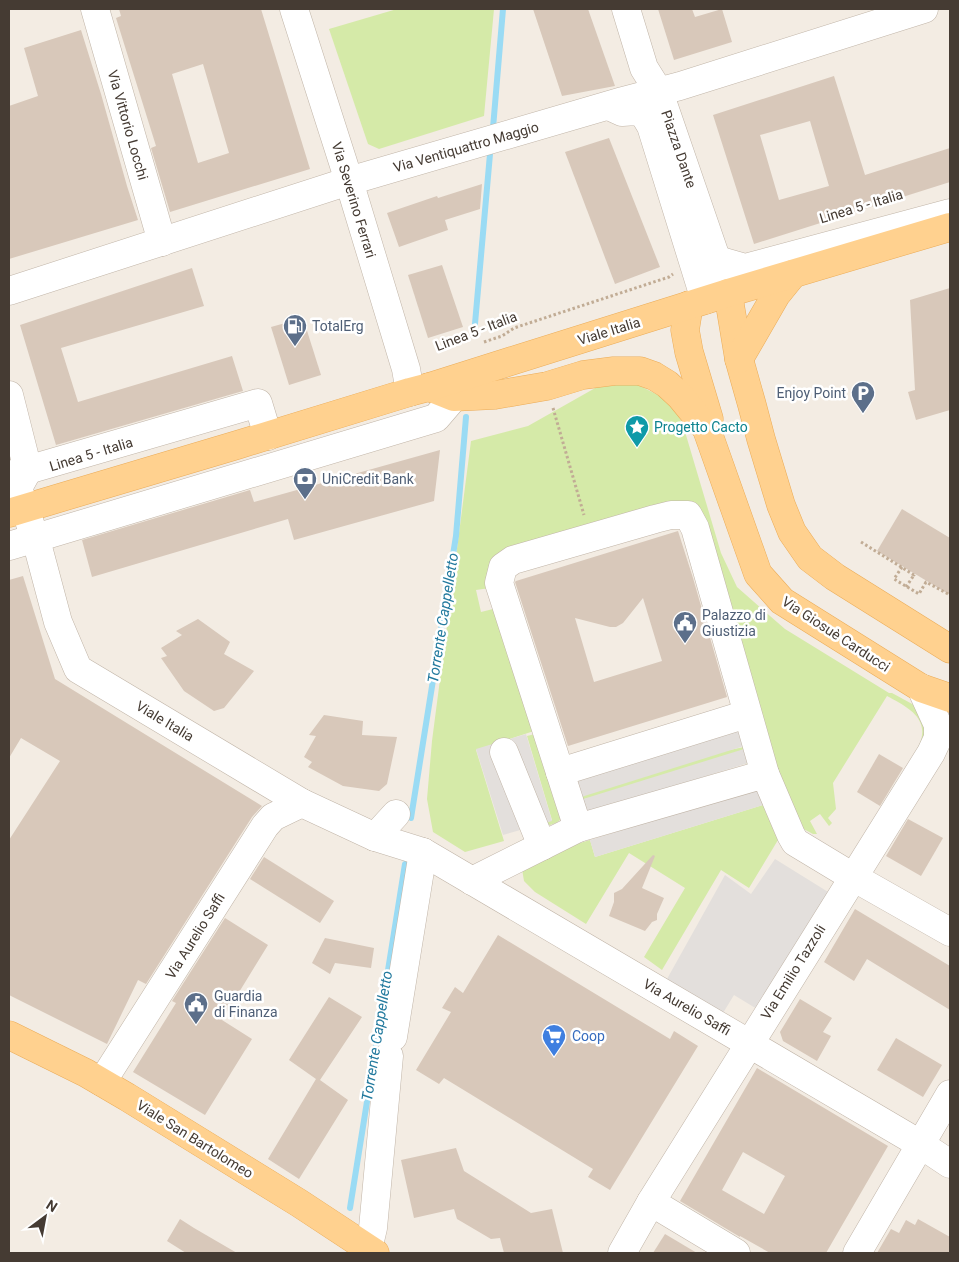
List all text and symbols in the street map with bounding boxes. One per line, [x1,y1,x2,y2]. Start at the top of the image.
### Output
street label: Via Vittorio Locchi [105,68,151,182]
street label: Piazza Dante [658,108,700,190]
street label: Via Ventiquattro Maggio [391,119,541,175]
street label: Via Severino Ferrari [329,140,379,260]
street label: Linea 5 - Italia [817,186,905,226]
street label: Linea 5 - Italia [433,308,519,354]
fuel station icon: TotalErg [282,313,308,347]
street label: Viale Italia [576,314,642,348]
place label: TotalErg [312,318,364,334]
parking icon: Enjoy Point [850,380,876,414]
place label: Enjoy Point [777,385,846,401]
place icon: Progetto Cacto [624,414,650,448]
place label: Progetto Cacto [654,419,748,435]
street label: Linea 5 - Italia [47,434,135,474]
bank icon: UniCredit Bank [292,466,318,500]
place label: UniCredit Bank [322,471,415,487]
water label: Torrente Cappelletto [424,552,462,684]
street label: Via Giosuè Carducci [779,593,893,675]
place label: Palazzo di Giustizia [702,607,766,639]
public building icon: Palazzo di Giustizia [672,610,698,644]
street label: Viale Italia [133,697,197,745]
street label: Via Aurelio Saffi [162,890,228,982]
street label: Via Emilio Tazzoli [757,922,829,1022]
water label: Torrente Cappelletto [358,970,396,1102]
street label: Via Aurelio Saffi [640,975,734,1039]
place label: Guardia di Finanza [214,988,278,1020]
public building icon: Guardia di Finanza [183,991,209,1025]
supermarket icon: Coop [541,1023,567,1057]
place label: Coop [572,1028,605,1044]
street label: Viale San Bartolomeo [134,1097,256,1181]
north arrow [20,1192,70,1242]
text: N [43,1197,60,1215]

